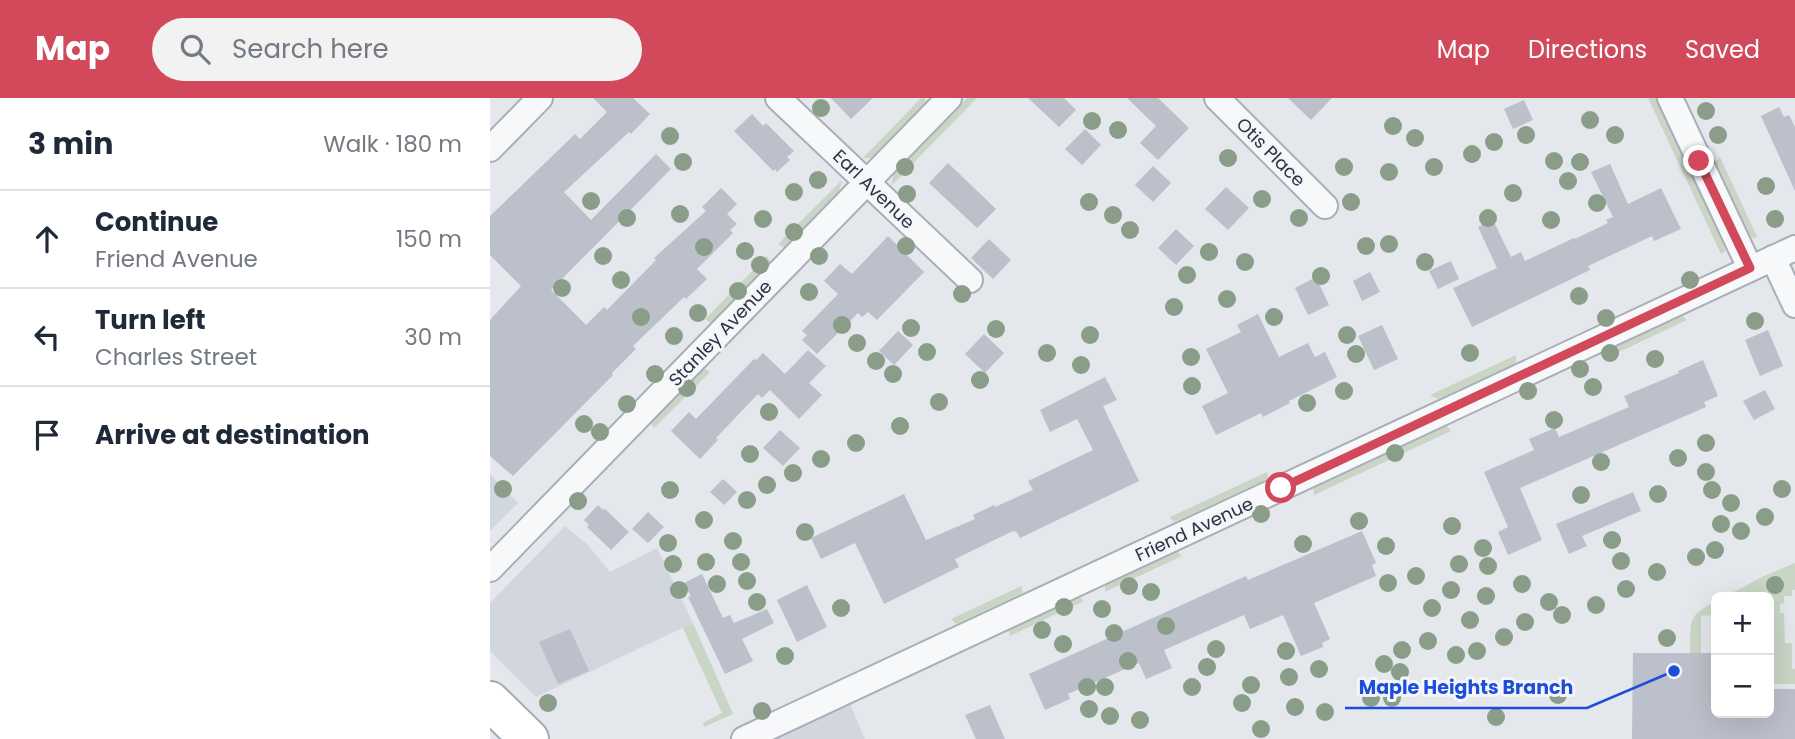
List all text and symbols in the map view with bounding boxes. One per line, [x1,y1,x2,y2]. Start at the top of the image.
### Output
search box [152,18,642,81]
text: Map [35,25,110,72]
icon: search [176,30,214,68]
text: Search here [232,31,389,67]
text: Map [1437,33,1490,66]
text: Directions [1528,33,1647,66]
text: Saved [1685,33,1760,66]
street label: Otis Place [1231,112,1311,192]
text: 3 min [28,122,113,165]
text: Walk · 180 m [323,128,462,160]
street label: Earl Avenue [828,144,920,234]
route end [1683,145,1714,176]
text: Continue [95,204,218,240]
icon: ahead [28,220,66,258]
text: 150 m [396,223,462,255]
text: Friend Avenue [95,243,258,275]
street label: Stanley Avenue [663,274,777,392]
text: Turn left [95,302,206,338]
icon: left [28,318,66,356]
text: 30 m [404,321,462,353]
text: Charles Street [95,341,257,373]
icon: arrive [28,416,66,454]
text: Arrive at destination [95,417,370,453]
route start [1265,472,1296,503]
street label: Friend Avenue [1131,491,1257,567]
map controls [1711,592,1774,718]
button: + [1711,592,1774,655]
button: − [1711,655,1774,718]
callout: Maple Heights Branch [1345,668,1587,708]
text: Maple Heights Branch [1359,674,1573,701]

